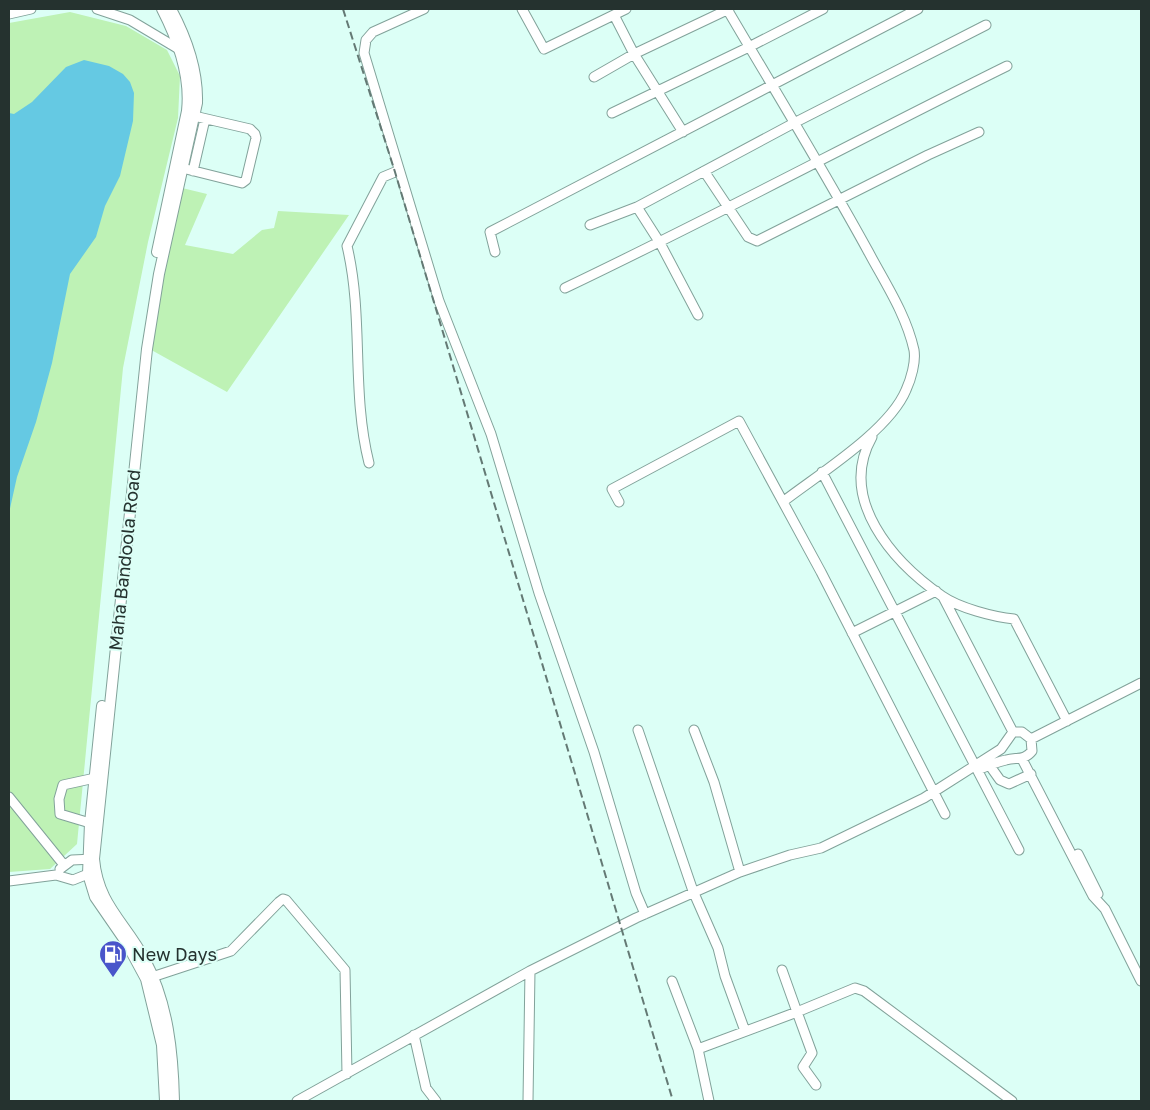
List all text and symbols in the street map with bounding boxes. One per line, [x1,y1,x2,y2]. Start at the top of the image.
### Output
street label: Maha Bandoola Road [104,468,144,652]
fuel station icon: New Days [98,939,128,978]
place label: New Days [132,943,217,965]

